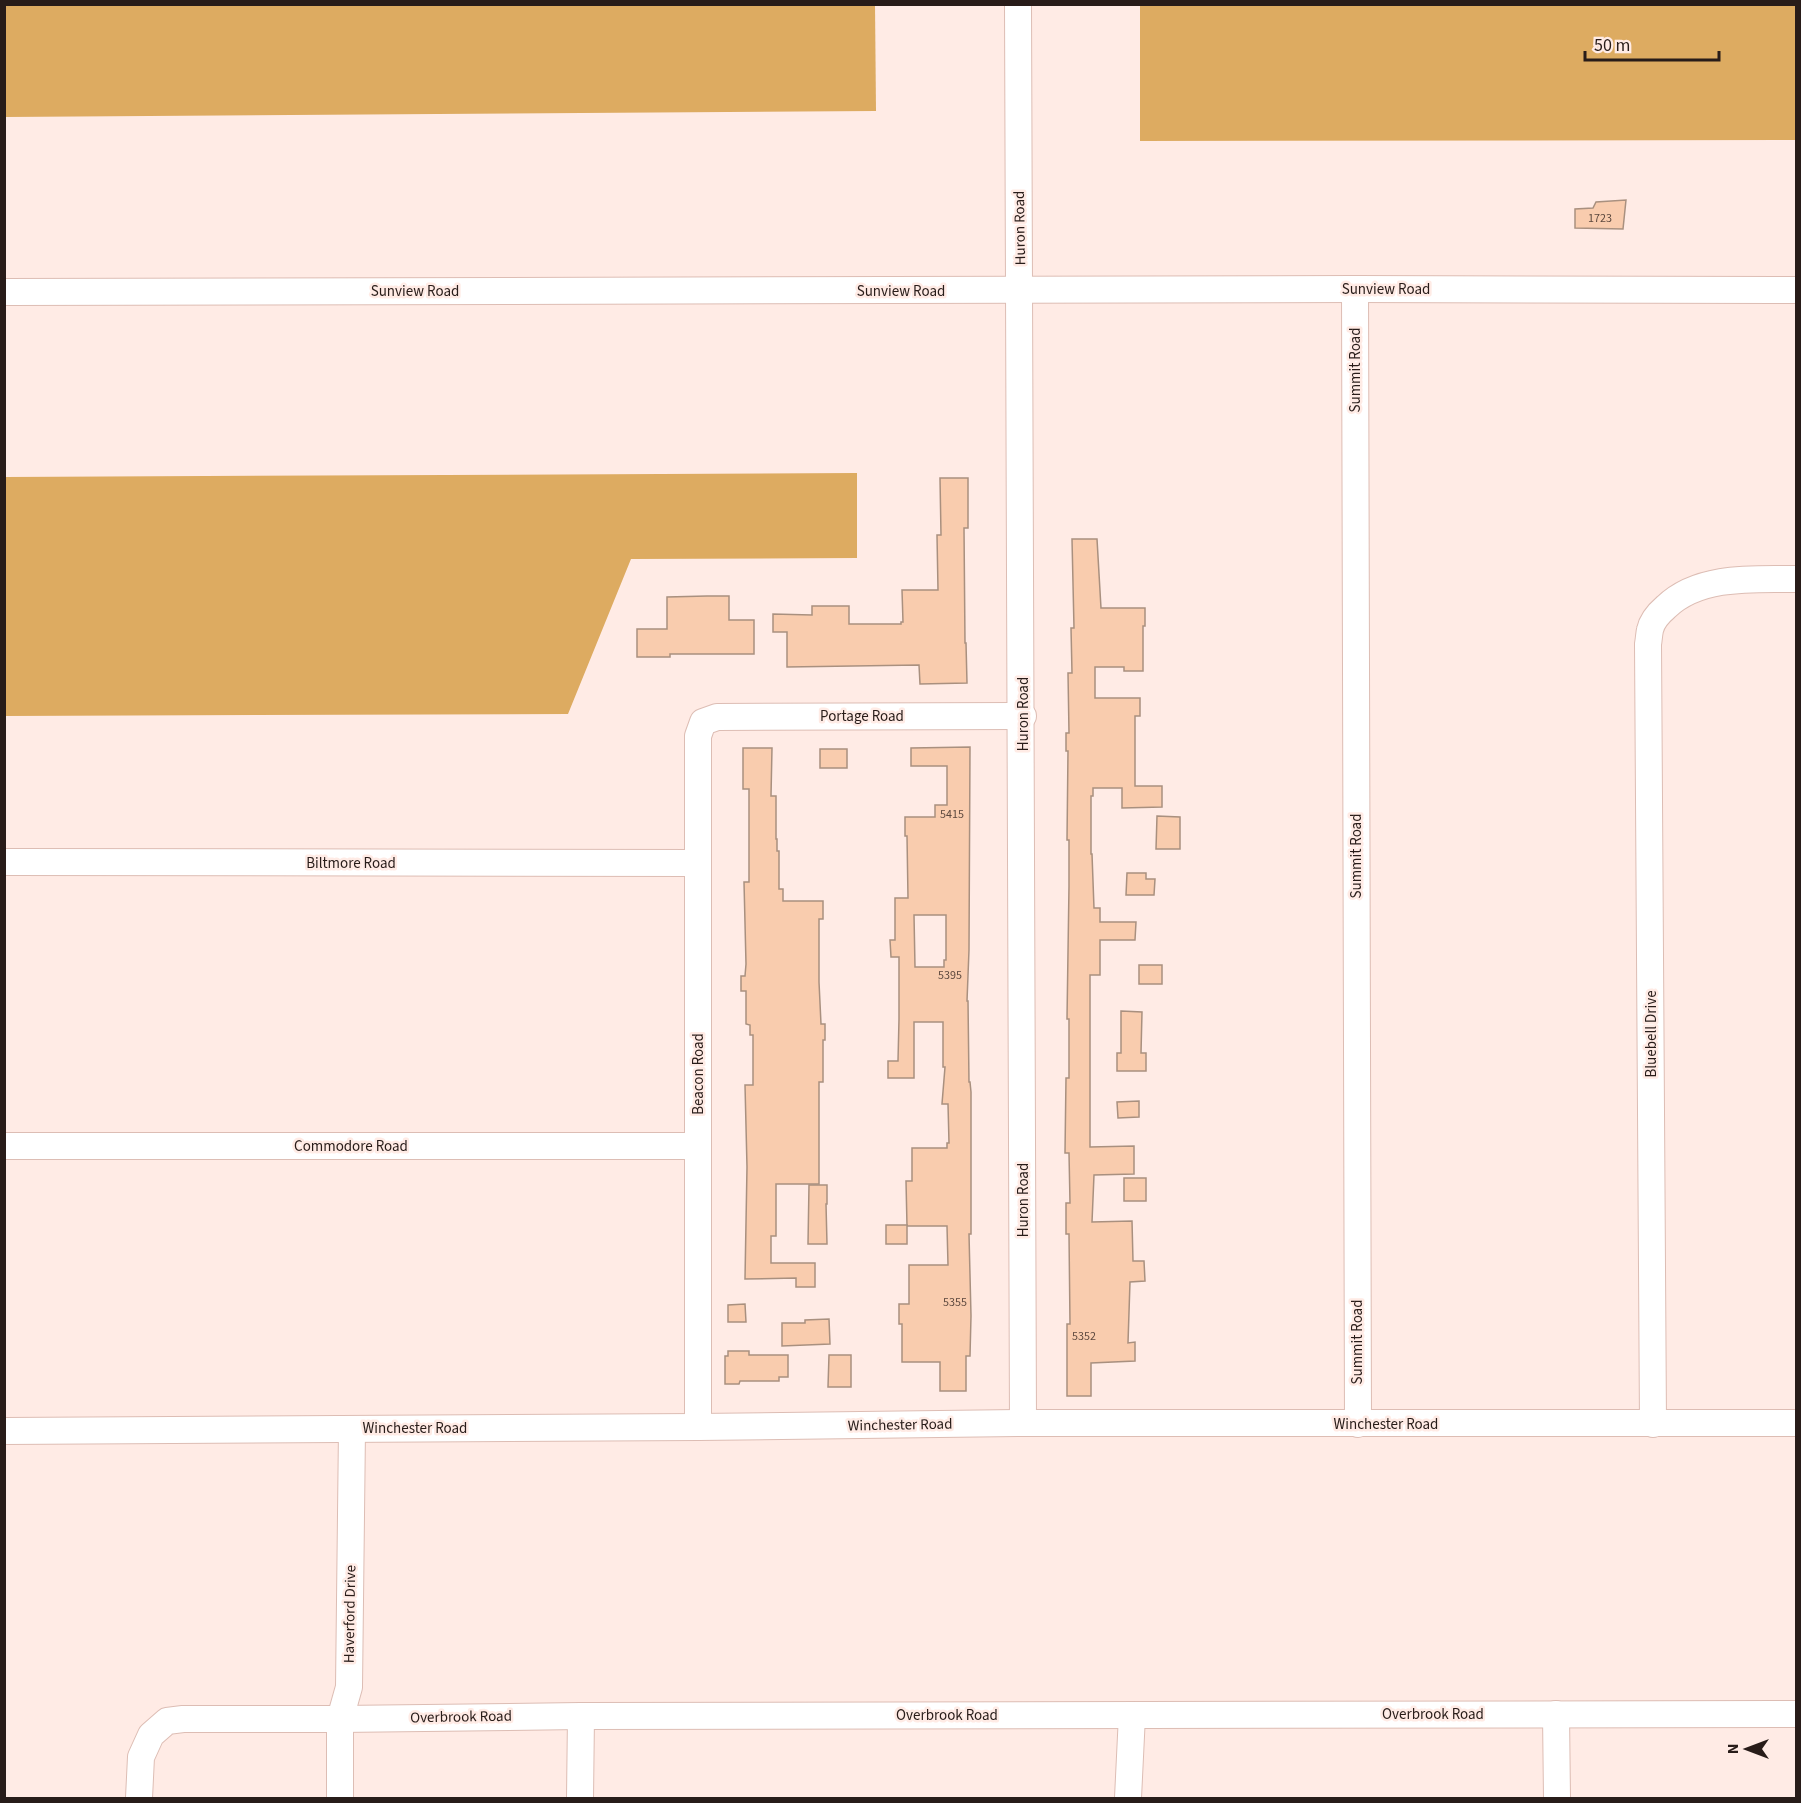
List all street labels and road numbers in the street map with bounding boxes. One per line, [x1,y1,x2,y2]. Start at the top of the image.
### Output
street label: Huron Road [1009,191,1031,265]
street label: Sunview Road [1342,279,1430,300]
street label: Sunview Road [371,281,459,302]
street label: Sunview Road [857,281,945,302]
street label: Summit Road [1345,328,1366,413]
street label: Huron Road [1013,677,1034,751]
street label: Portage Road [820,706,904,727]
street label: Summit Road [1346,814,1367,899]
street label: Biltmore Road [306,853,396,874]
street label: Bluebell Drive [1641,990,1662,1078]
street label: Beacon Road [688,1033,709,1115]
street label: Commodore Road [294,1136,408,1157]
street label: Huron Road [1013,1163,1034,1237]
street label: Summit Road [1347,1300,1368,1385]
street label: Winchester Road [847,1414,953,1436]
street label: Winchester Road [1334,1414,1438,1435]
street label: Winchester Road [363,1418,467,1439]
street label: Haverford Drive [339,1565,361,1663]
street label: Overbrook Road [1382,1704,1484,1725]
street label: Overbrook Road [896,1705,998,1726]
street label: Overbrook Road [410,1706,512,1728]

